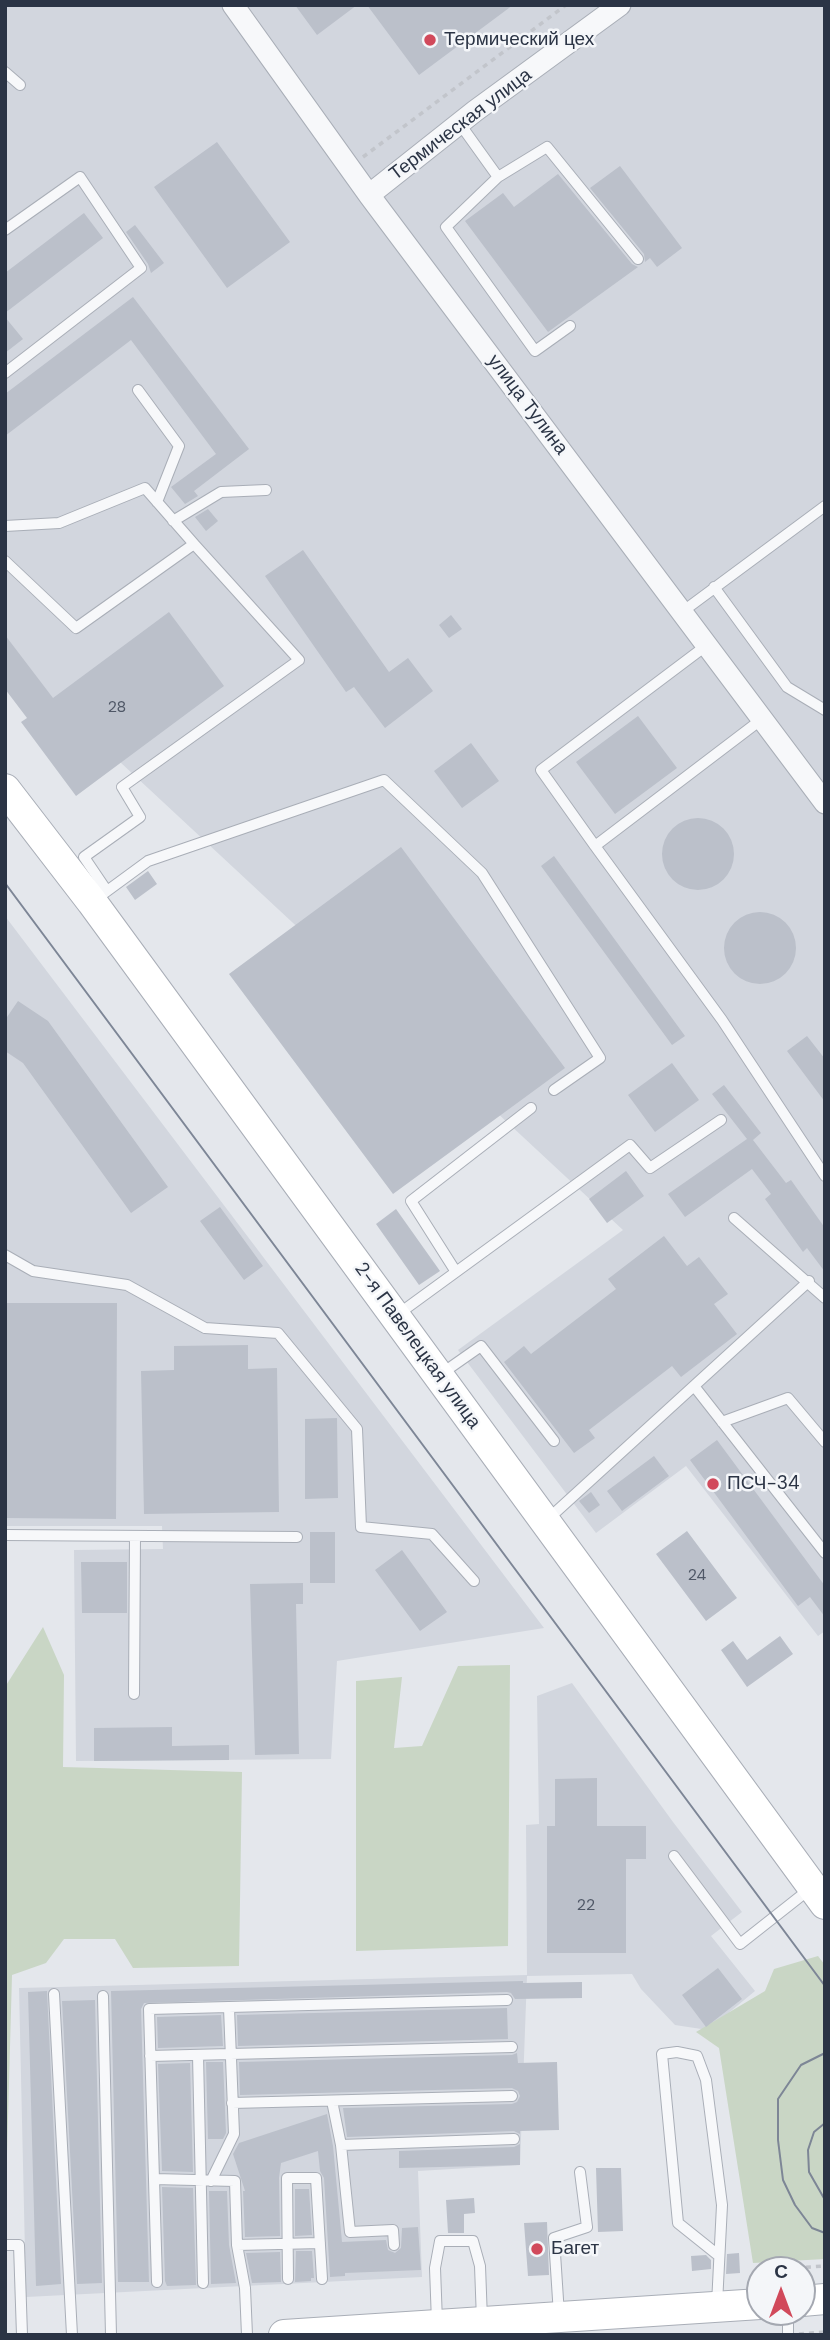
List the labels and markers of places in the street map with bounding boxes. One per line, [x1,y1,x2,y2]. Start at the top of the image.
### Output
place label: Термический цех [444,29,594,51]
marker: Термический цех [422,32,438,48]
place label: ПСЧ-34 [727,1473,799,1495]
marker: ПСЧ-34 [705,1476,721,1492]
place label: Багет [551,2238,599,2260]
marker: Багет [529,2241,545,2257]

